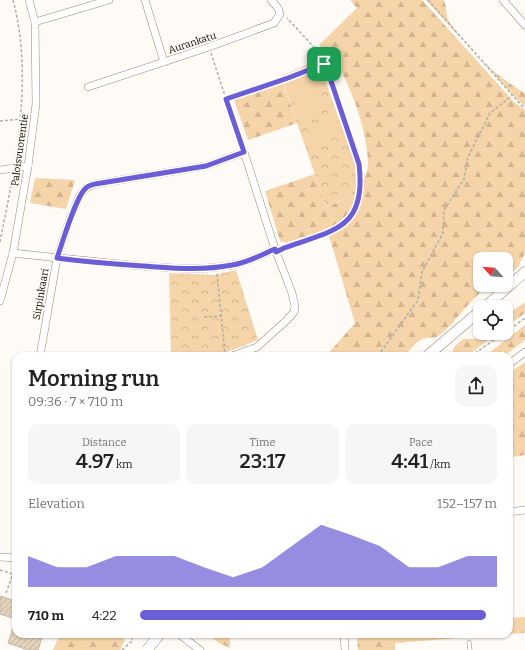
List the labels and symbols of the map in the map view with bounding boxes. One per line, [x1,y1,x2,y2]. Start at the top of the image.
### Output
street label: Aurankatu [167,30,218,56]
pin [307,47,341,81]
street label: Paloisvuorentie [9,113,31,187]
north arrow [473,252,513,292]
street label: Sirpinkaari [31,268,51,321]

